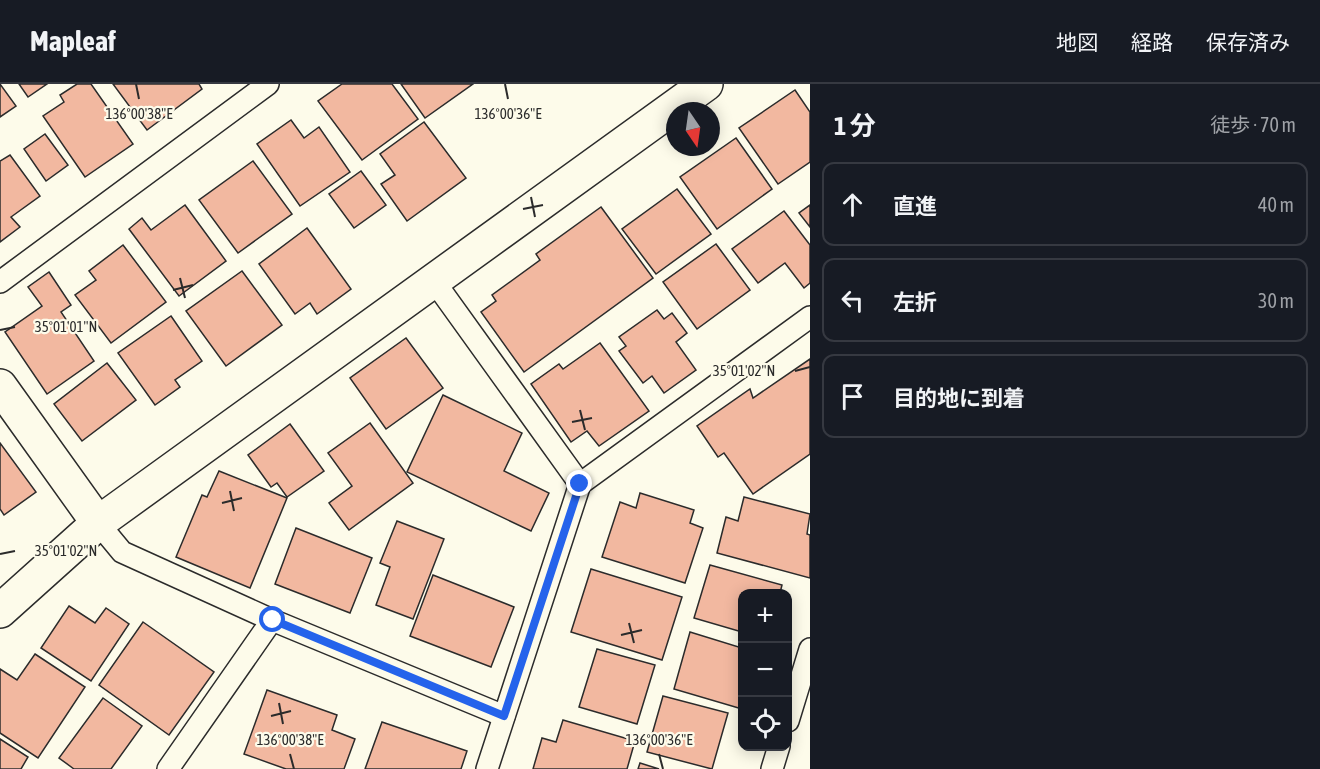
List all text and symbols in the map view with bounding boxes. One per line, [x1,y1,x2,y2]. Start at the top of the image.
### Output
text: Mapleaf [30,25,116,57]
text: 地図 [1056,30,1098,54]
text: 経路 [1131,30,1173,54]
text: 保存済み [1206,30,1290,54]
north arrow [666,102,720,156]
text: 136°00'38"E [105,105,173,122]
text: 136°00'36"E [474,105,542,122]
text: 1 分 [834,111,876,141]
text: 徒歩 · 70 m [1210,113,1296,136]
icon: ahead [836,188,869,221]
text: 直進 [893,193,937,219]
text: 40 m [1258,193,1294,216]
icon: left [836,284,869,317]
text: 左折 [893,289,937,315]
text: 30 m [1258,289,1294,312]
text: 35°01'01"N [35,318,97,335]
text: 35°01'02"N [713,362,775,379]
icon: arrive [836,380,869,413]
text: 目的地に到着 [893,385,1025,411]
route end [566,470,592,496]
text: 35°01'02"N [35,542,97,559]
map controls [738,589,792,751]
button: + [738,589,792,643]
route start [259,606,285,632]
button: − [738,643,792,697]
button: locate [738,697,792,751]
text: 136°00'38"E [256,731,324,748]
text: 136°00'36"E [625,731,693,748]

